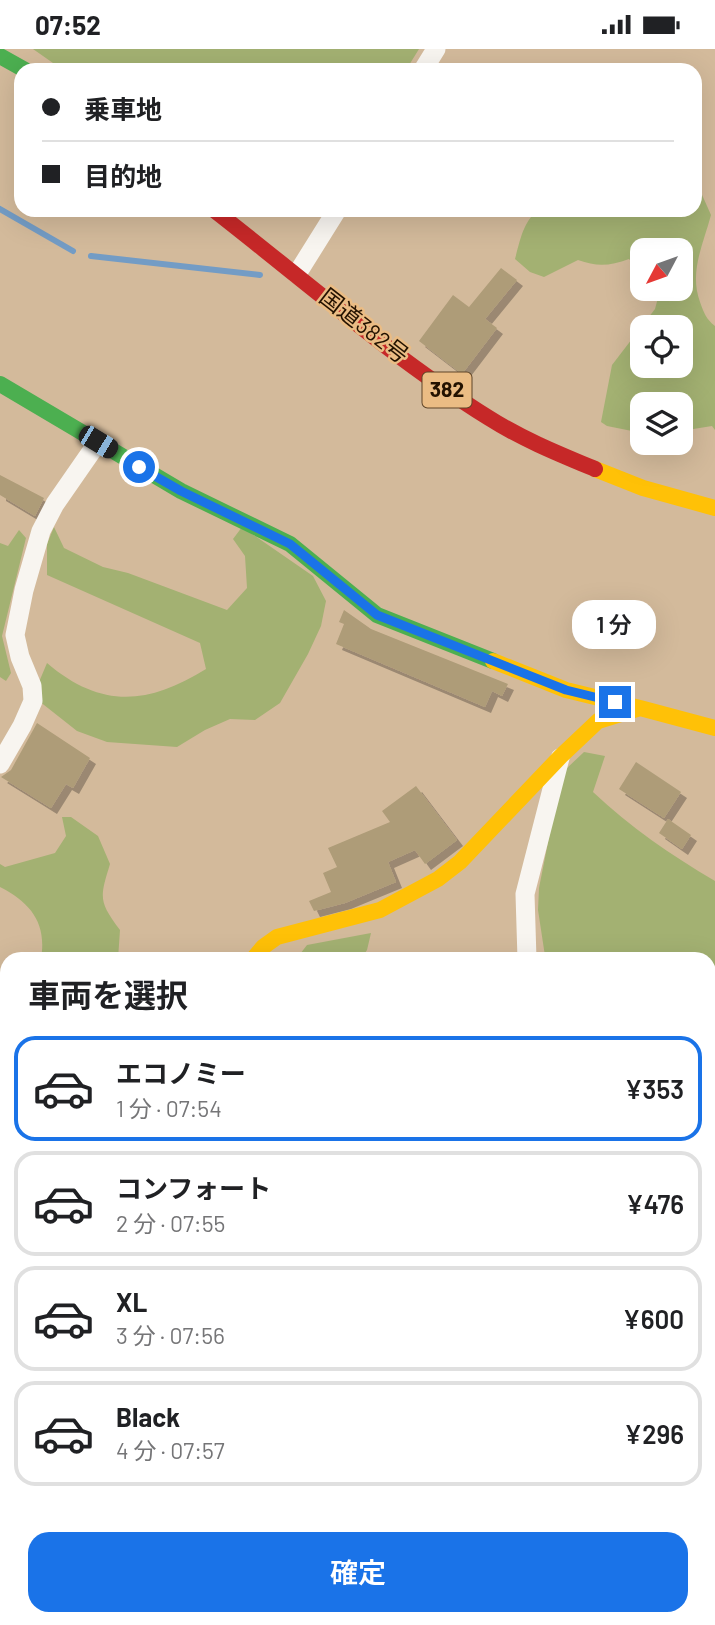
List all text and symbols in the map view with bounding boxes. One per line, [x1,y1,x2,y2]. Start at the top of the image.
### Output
text: 07:52 [35,9,101,40]
text: 乗車地 [84,93,162,124]
text: 目的地 [84,160,162,191]
north arrow [630,238,693,301]
map controls [630,238,693,455]
street label: 国道382号 [315,282,415,369]
button: locate [630,315,693,378]
road number: 382 [422,373,472,407]
button: layers [630,392,693,455]
car [75,422,122,462]
route start [123,451,155,483]
callout: 1 分 [573,601,657,649]
text: 1 分 [596,610,632,638]
route end [599,686,631,718]
text: 車両を選択 [28,975,188,1013]
icon: car [32,1057,95,1120]
text: エコノミー [116,1057,246,1088]
text: ¥353 [625,1073,684,1104]
text: 1 分 · 07:54 [116,1094,222,1122]
icon: car [32,1172,95,1235]
text: コンフォート [116,1172,271,1203]
text: ¥476 [626,1188,684,1219]
text: 2 分 · 07:55 [116,1209,225,1237]
text: XL [116,1286,147,1317]
icon: car [32,1287,95,1350]
text: ¥600 [623,1303,684,1334]
text: 3 分 · 07:56 [116,1321,225,1349]
text: Black [116,1401,180,1432]
icon: car [32,1402,95,1465]
text: ¥296 [624,1418,684,1449]
text: 4 分 · 07:57 [116,1436,225,1464]
button: 確定 [28,1532,688,1612]

